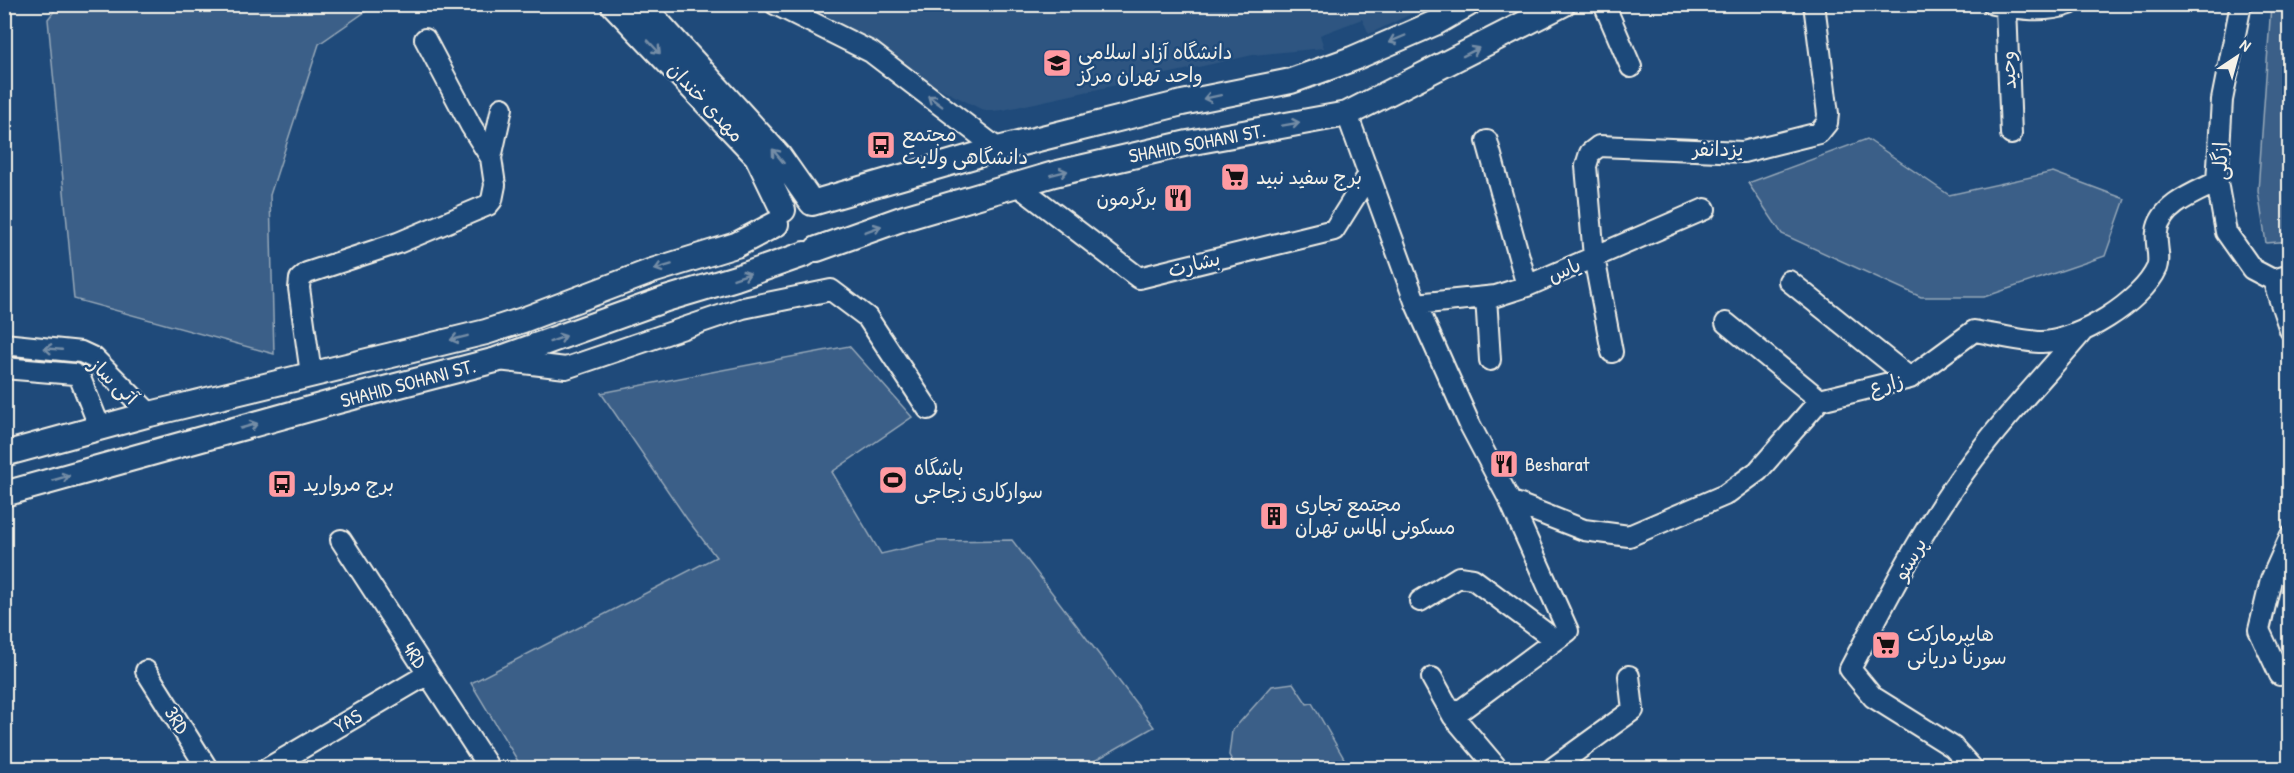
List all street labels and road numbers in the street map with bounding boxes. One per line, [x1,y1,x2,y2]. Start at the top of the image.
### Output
street label: وحید [1993,50,2022,90]
street label: مهدی خندان [662,56,751,148]
street label: SHAHID SOHANI ST. [1126,116,1268,169]
street label: یزدانفر [1691,135,1743,162]
street label: ازگلی [2206,141,2233,181]
street label: بشارت [1165,244,1223,283]
street label: یاس [1543,251,1585,289]
street label: آتی ساز [83,350,145,411]
street label: SHAHID SOHANI ST. [337,352,478,413]
street label: زارع [1866,366,1906,402]
street label: پرستو [1886,533,1932,586]
street label: 4RD [397,636,434,673]
street label: 3RD [159,701,196,739]
street label: YAS [329,702,367,739]

